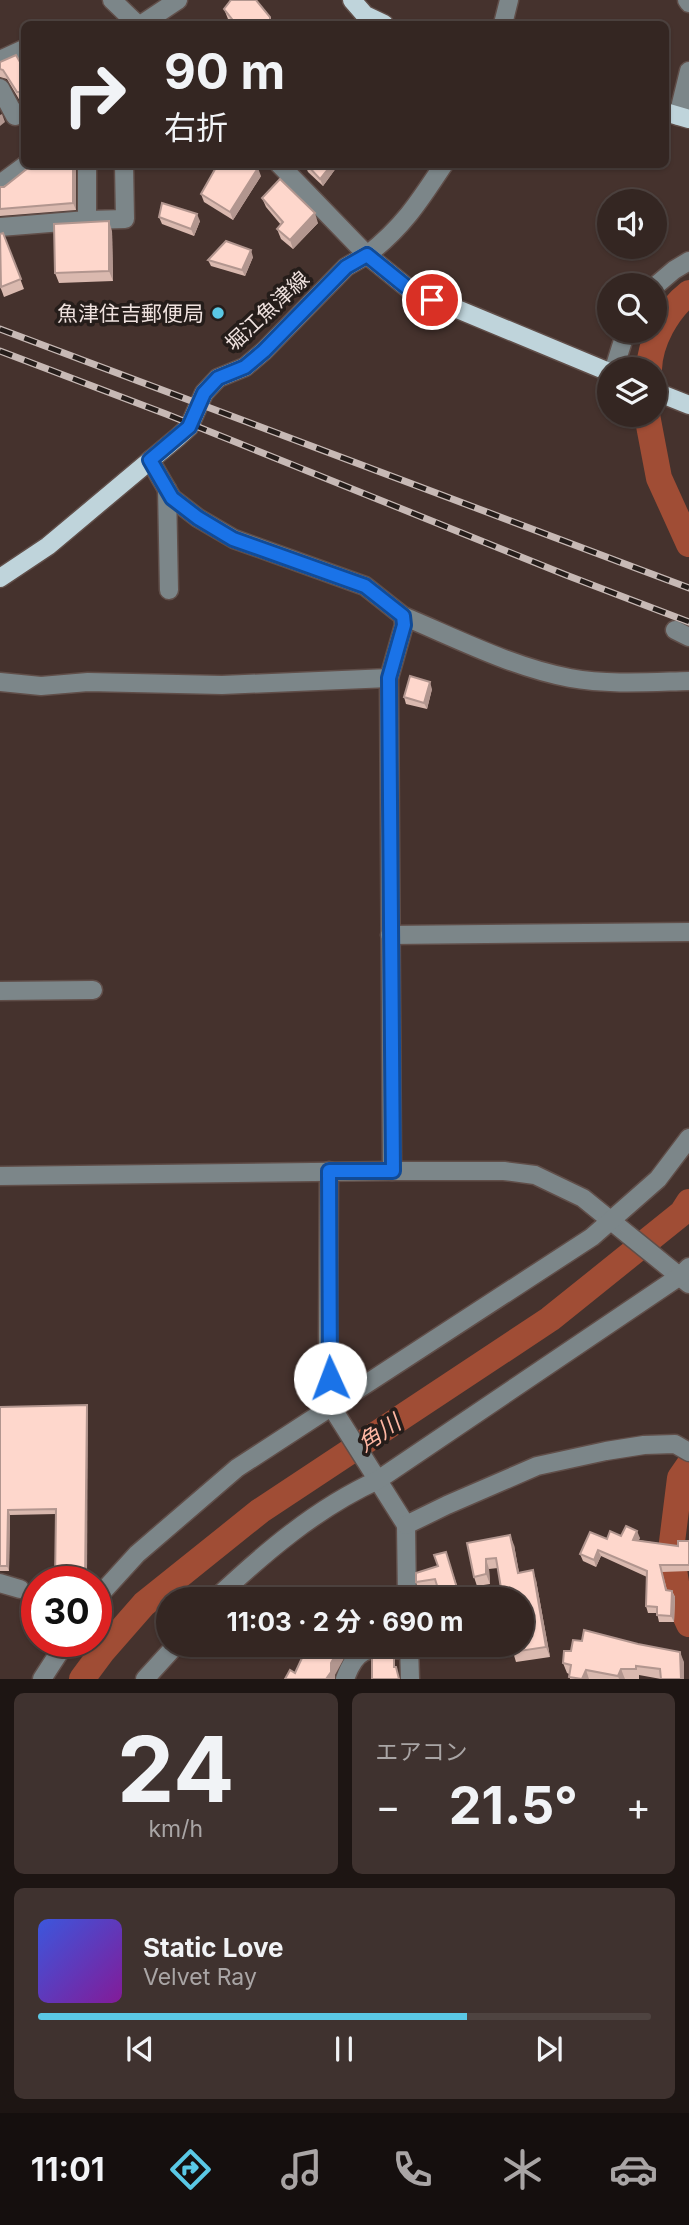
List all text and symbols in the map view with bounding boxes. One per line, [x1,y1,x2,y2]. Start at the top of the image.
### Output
text: 90 m [164,42,285,101]
icon: right [49,49,140,140]
text: 右折 [164,108,228,147]
map controls [597,189,667,427]
button: sound [597,189,667,259]
street label: 堀江魚津線 [220,266,314,356]
pin [402,270,462,330]
button: search [597,273,667,343]
icon: arrive [413,281,451,319]
place label: 魚津住吉郵便局 [57,301,204,326]
marker: 魚津住吉郵便局 [210,305,226,321]
button: layers [597,357,667,427]
position arrow [293,1341,367,1415]
water label: 角川 [352,1407,408,1457]
speed limit sign: 30 [21,1566,112,1657]
text: 11:03 · 2 分 · 690 m [226,1606,464,1637]
text: 24 [117,1714,234,1824]
text: エアコン [376,1738,468,1766]
text: 21.5° [449,1774,578,1837]
text: − [376,1783,401,1829]
text: + [626,1783,651,1829]
text: km/h [148,1815,203,1843]
text: Static Love [143,1932,284,1963]
text: Velvet Ray [143,1963,257,1991]
icon: previous [121,2030,159,2068]
icon: pause [325,2030,363,2068]
icon: next [530,2030,568,2068]
icon: directions [166,2145,215,2194]
icon: music [277,2145,326,2194]
icon: phone [388,2145,437,2194]
icon: climate [498,2145,547,2194]
icon: car [609,2145,658,2194]
text: 11:01 [31,2150,105,2189]

